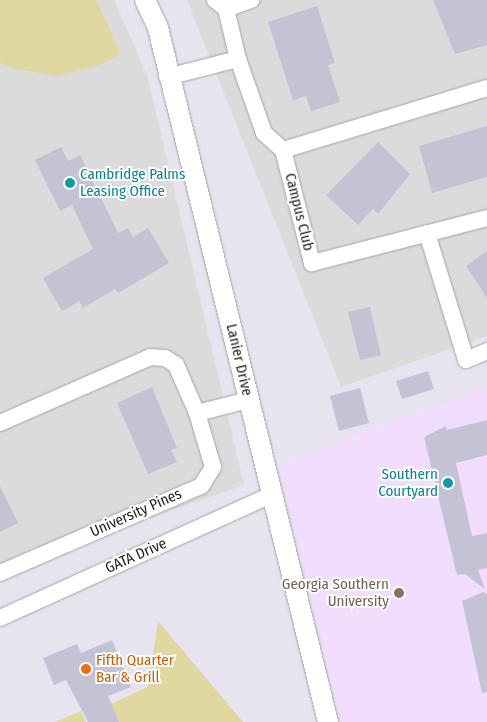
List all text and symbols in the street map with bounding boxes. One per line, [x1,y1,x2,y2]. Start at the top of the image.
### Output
place label: Cambridge Palms Leasing Office [80,165,185,200]
street label: Campus Club [281,171,317,253]
marker: Cambridge Palms Leasing Office [64,177,76,189]
street label: Lanier Drive [222,322,256,398]
place label: Southern Courtyard [378,465,438,500]
marker: Southern Courtyard [442,477,454,489]
street label: University Pines [88,485,184,541]
street label: GATA Drive [103,535,169,577]
place label: Georgia Southern University [282,575,389,610]
marker: Georgia Southern University [393,587,405,599]
place label: Fifth Quarter Bar & Grill [96,651,174,686]
marker: Fifth Quarter Bar & Grill [80,663,92,675]

